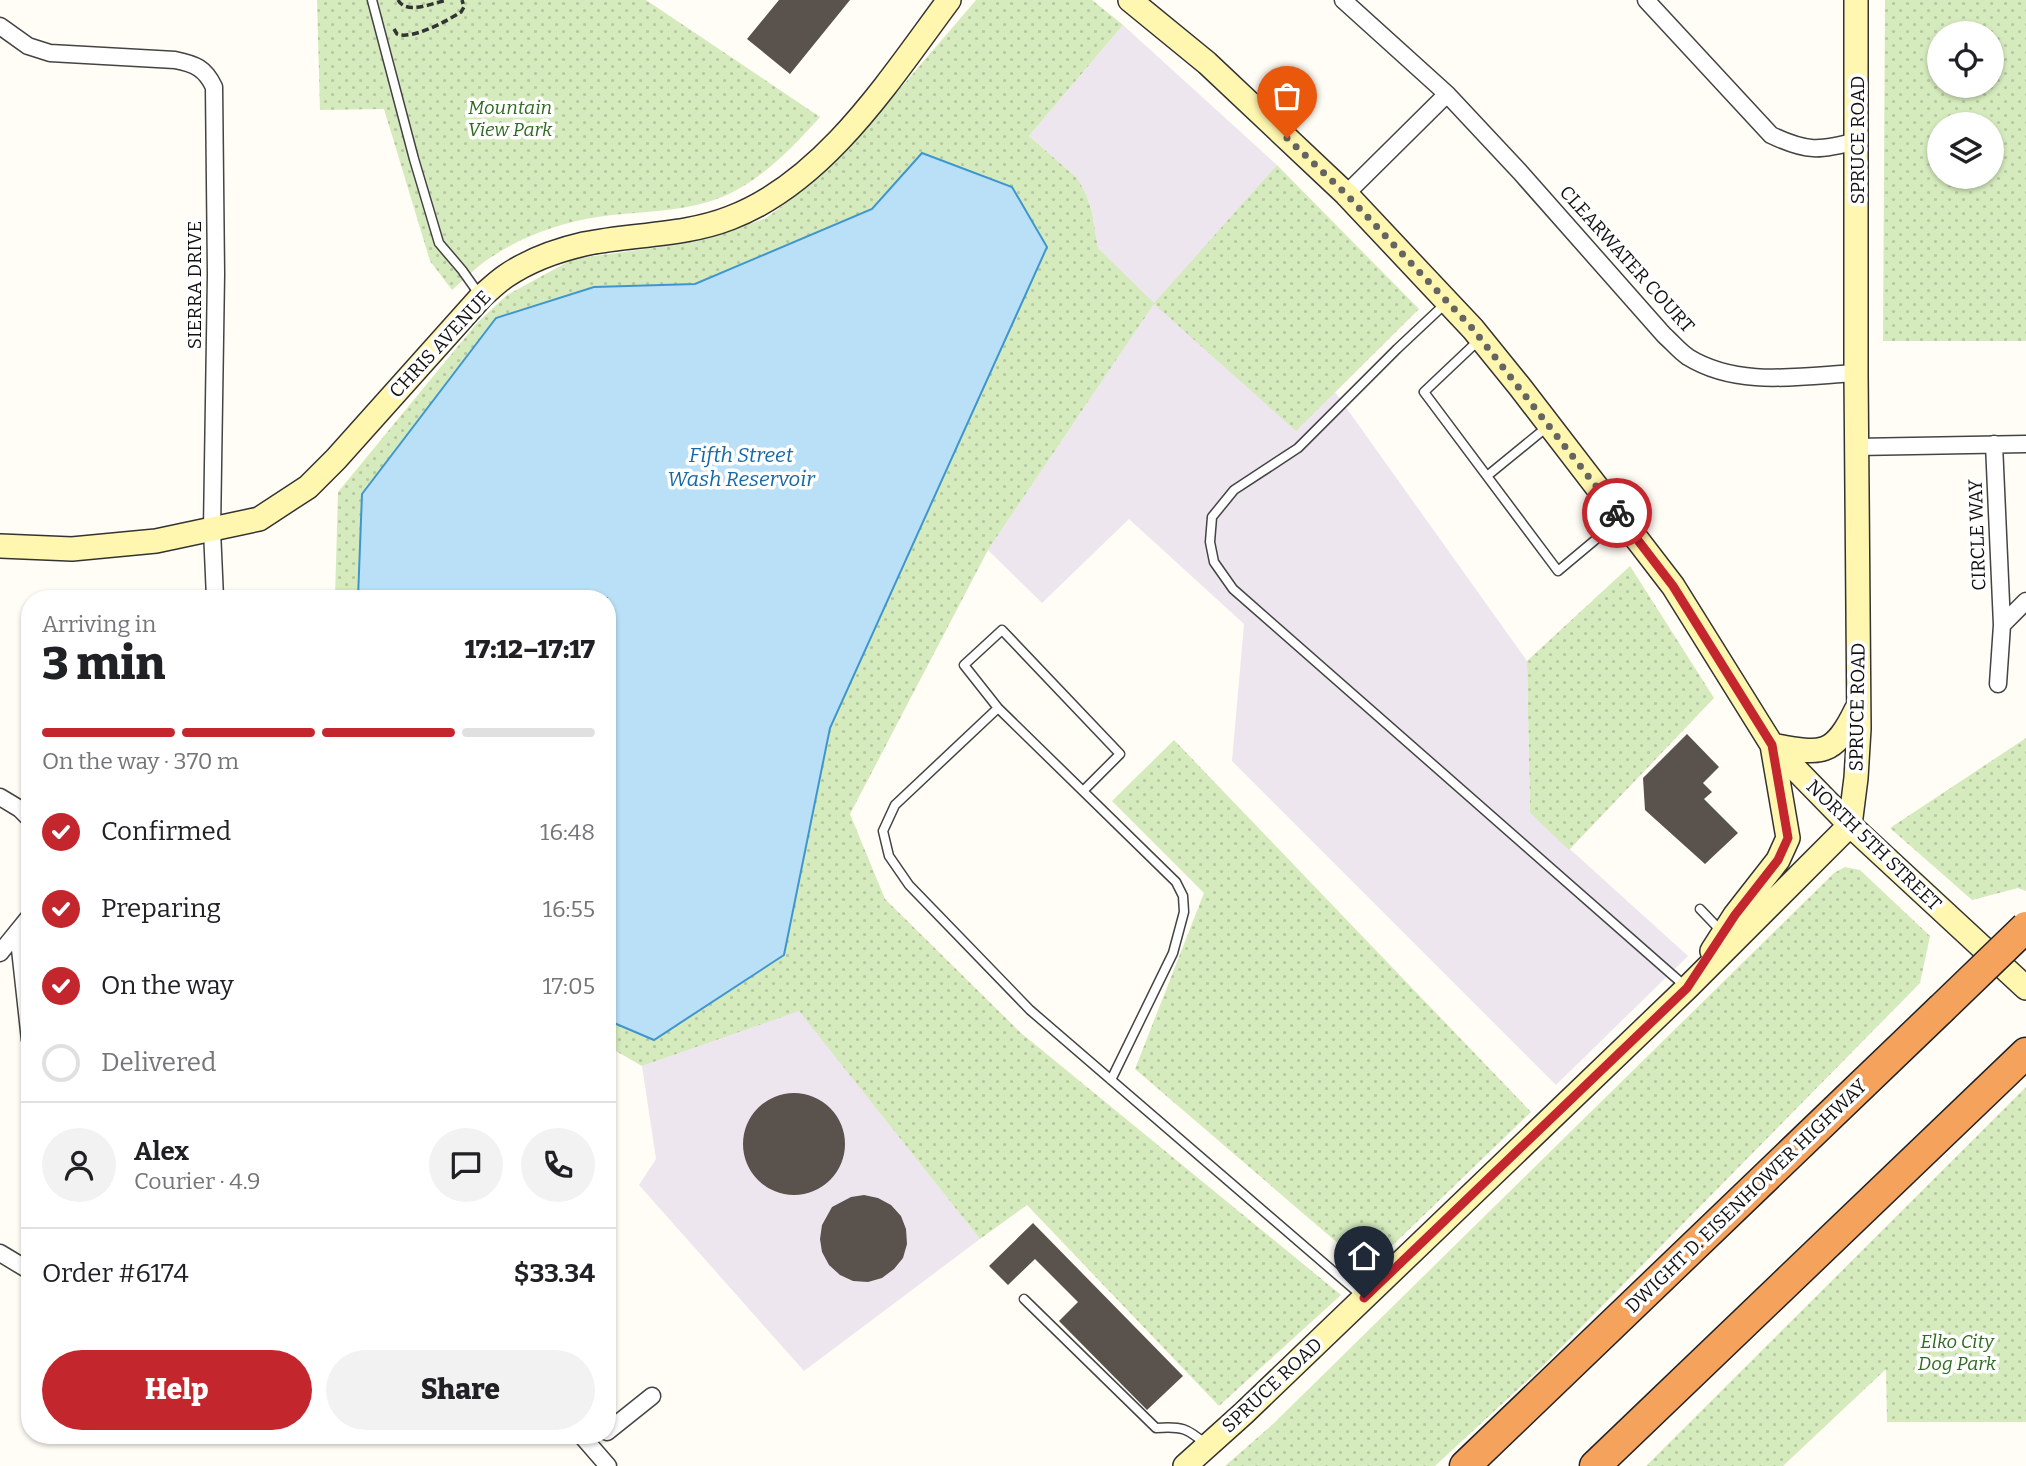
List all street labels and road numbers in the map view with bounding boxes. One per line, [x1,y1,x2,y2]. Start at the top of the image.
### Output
street label: SPRUCE ROAD [1846,76,1869,204]
street label: CLEARWATER COURT [1555,181,1699,337]
street label: SIERRA DRIVE [183,221,206,349]
street label: CHRIS AVENUE [384,286,496,402]
street label: CIRCLE WAY [1964,478,1990,591]
street label: SPRUCE ROAD [1844,642,1870,772]
street label: NORTH 5TH STREET [1802,775,1946,915]
street label: DWIGHT D. EISENHOWER HIGHWAY [1621,1074,1872,1318]
street label: SPRUCE ROAD [1217,1333,1327,1437]

